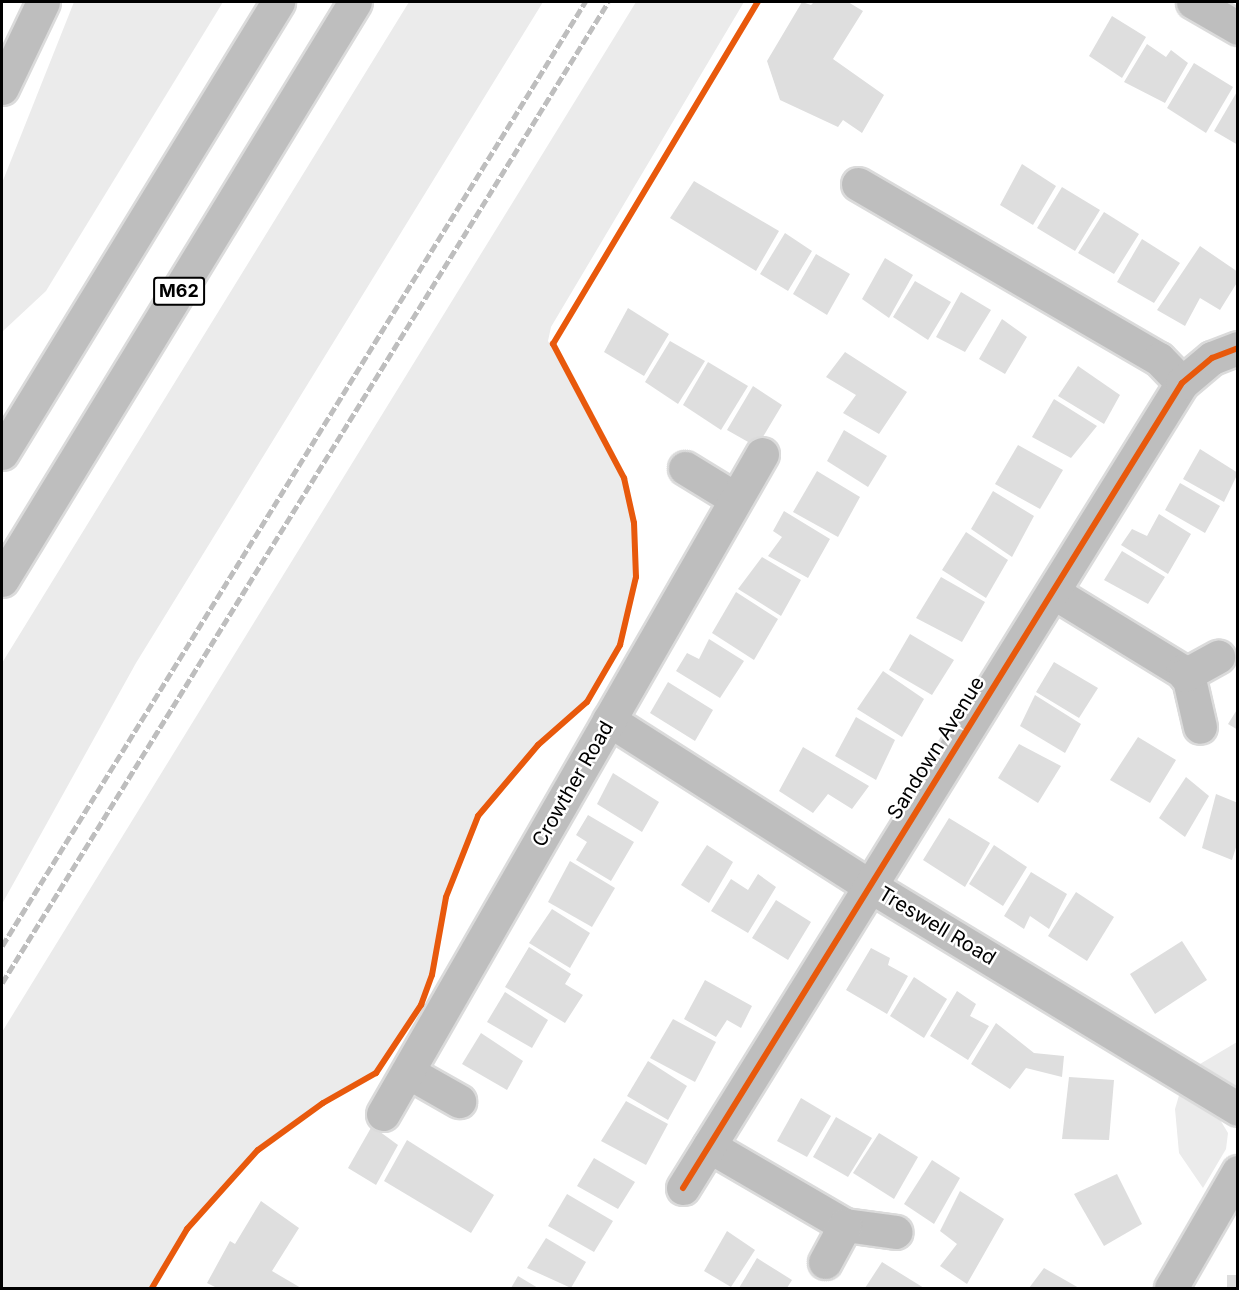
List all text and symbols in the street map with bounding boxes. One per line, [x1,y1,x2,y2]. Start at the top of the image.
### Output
road number: M62 [152,276,206,306]
street label: Sandown Avenue [882,672,990,824]
street label: Crowther Road [527,717,619,851]
street label: Treswell Road [874,882,1000,970]

